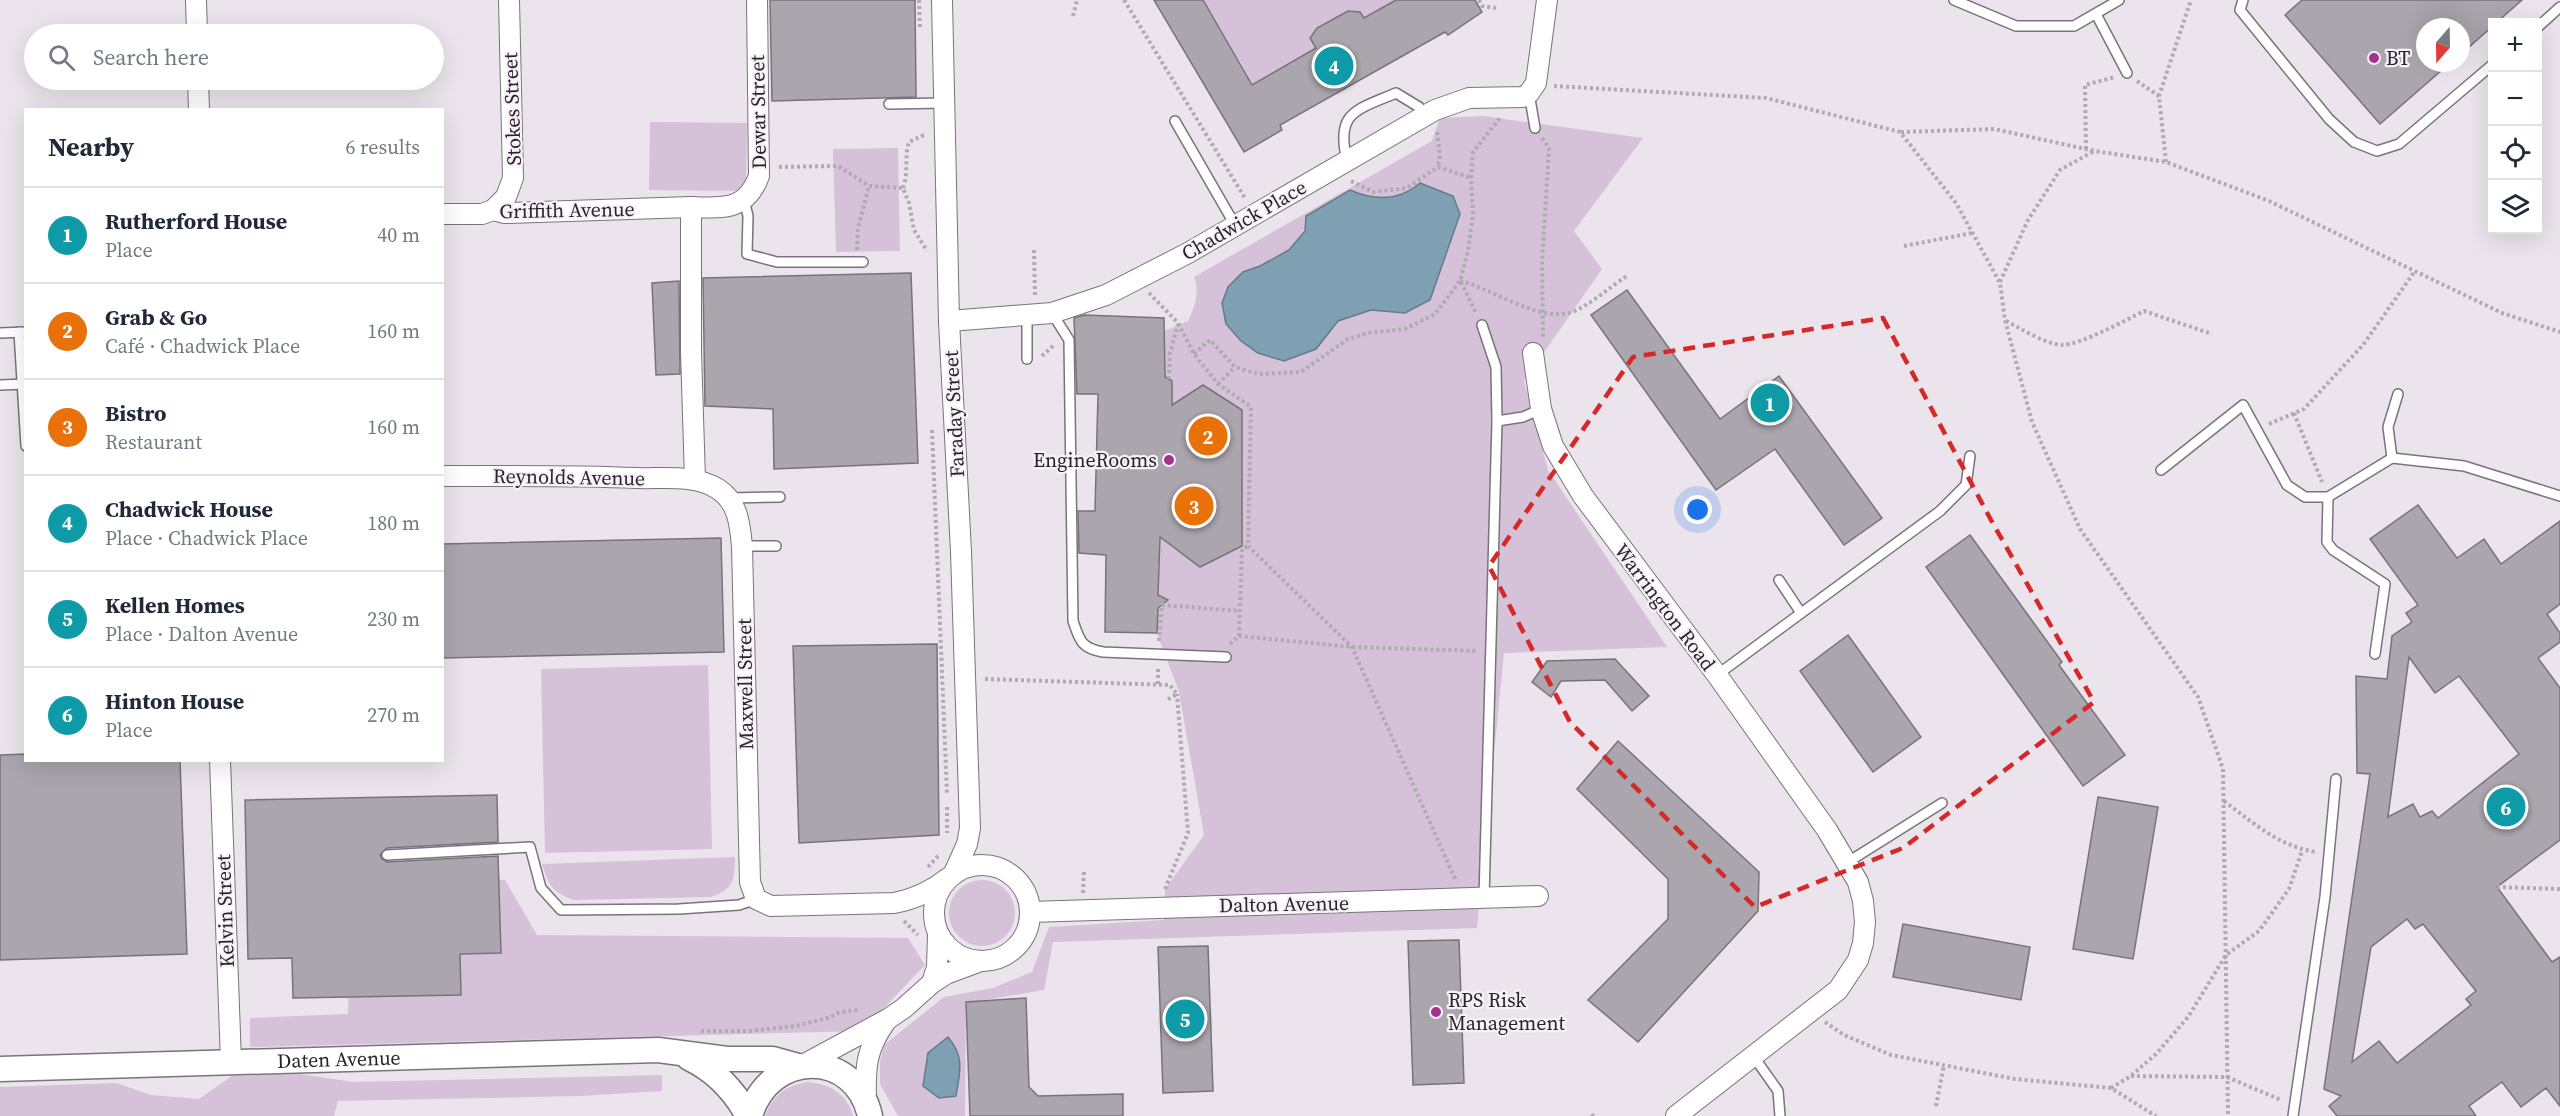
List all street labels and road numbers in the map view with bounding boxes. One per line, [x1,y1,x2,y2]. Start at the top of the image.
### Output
street label: Stokes Street [496,52,528,166]
street label: Dewar Street [743,54,773,169]
street label: Chadwick Place [1176,173,1312,267]
street label: Griffith Avenue [499,195,635,225]
street label: Faraday Street [937,349,971,478]
street label: Reynolds Avenue [493,462,645,492]
street label: Warrington Road [1608,538,1723,677]
street label: Maxwell Street [730,618,760,750]
street label: Kelvin Street [209,853,241,968]
street label: Dalton Avenue [1219,889,1349,919]
street label: Daten Avenue [277,1043,401,1075]

